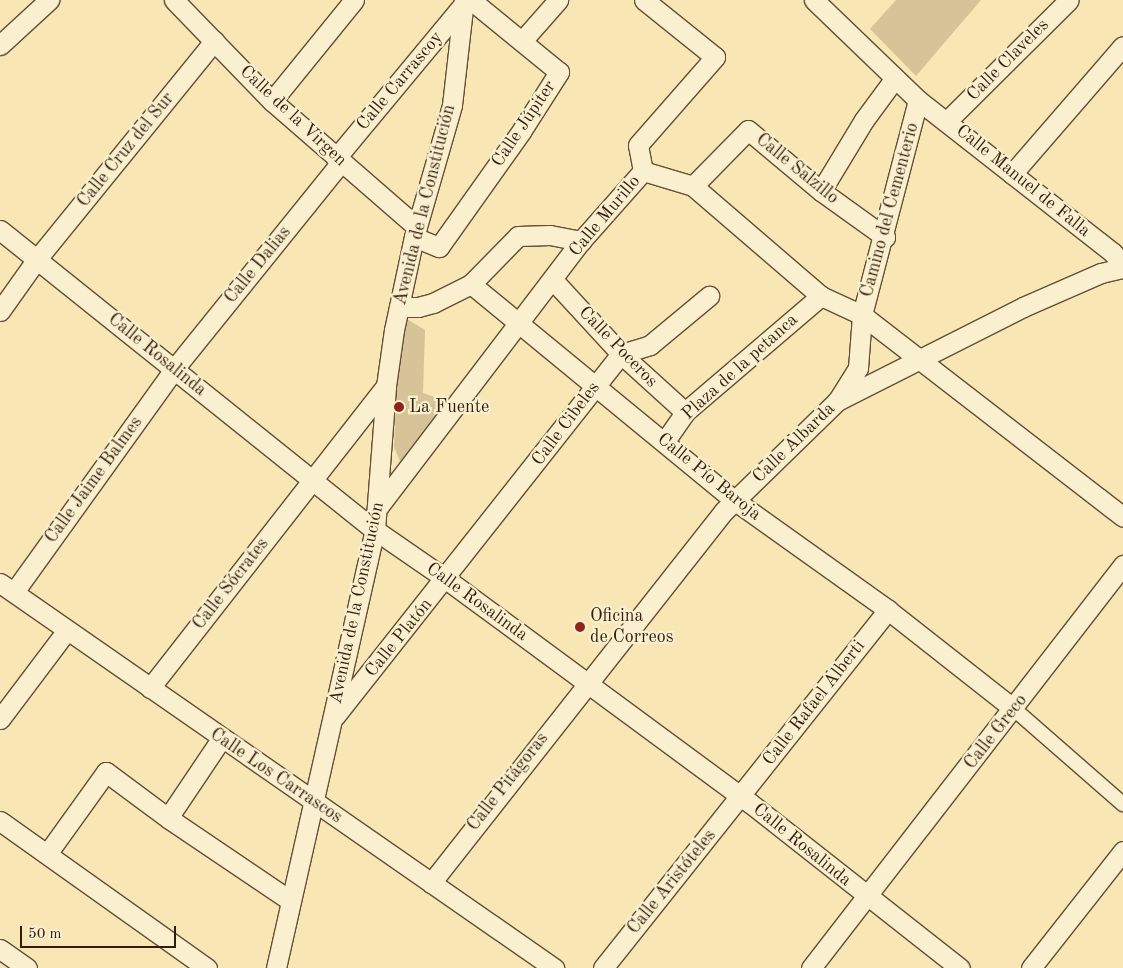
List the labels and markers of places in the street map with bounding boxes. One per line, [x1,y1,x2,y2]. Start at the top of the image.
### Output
place label: La Fuente [409,396,489,418]
marker: La Fuente [393,401,405,413]
place label: Oficina de Correos [590,606,673,649]
marker: Oficina de Correos [574,621,586,633]

